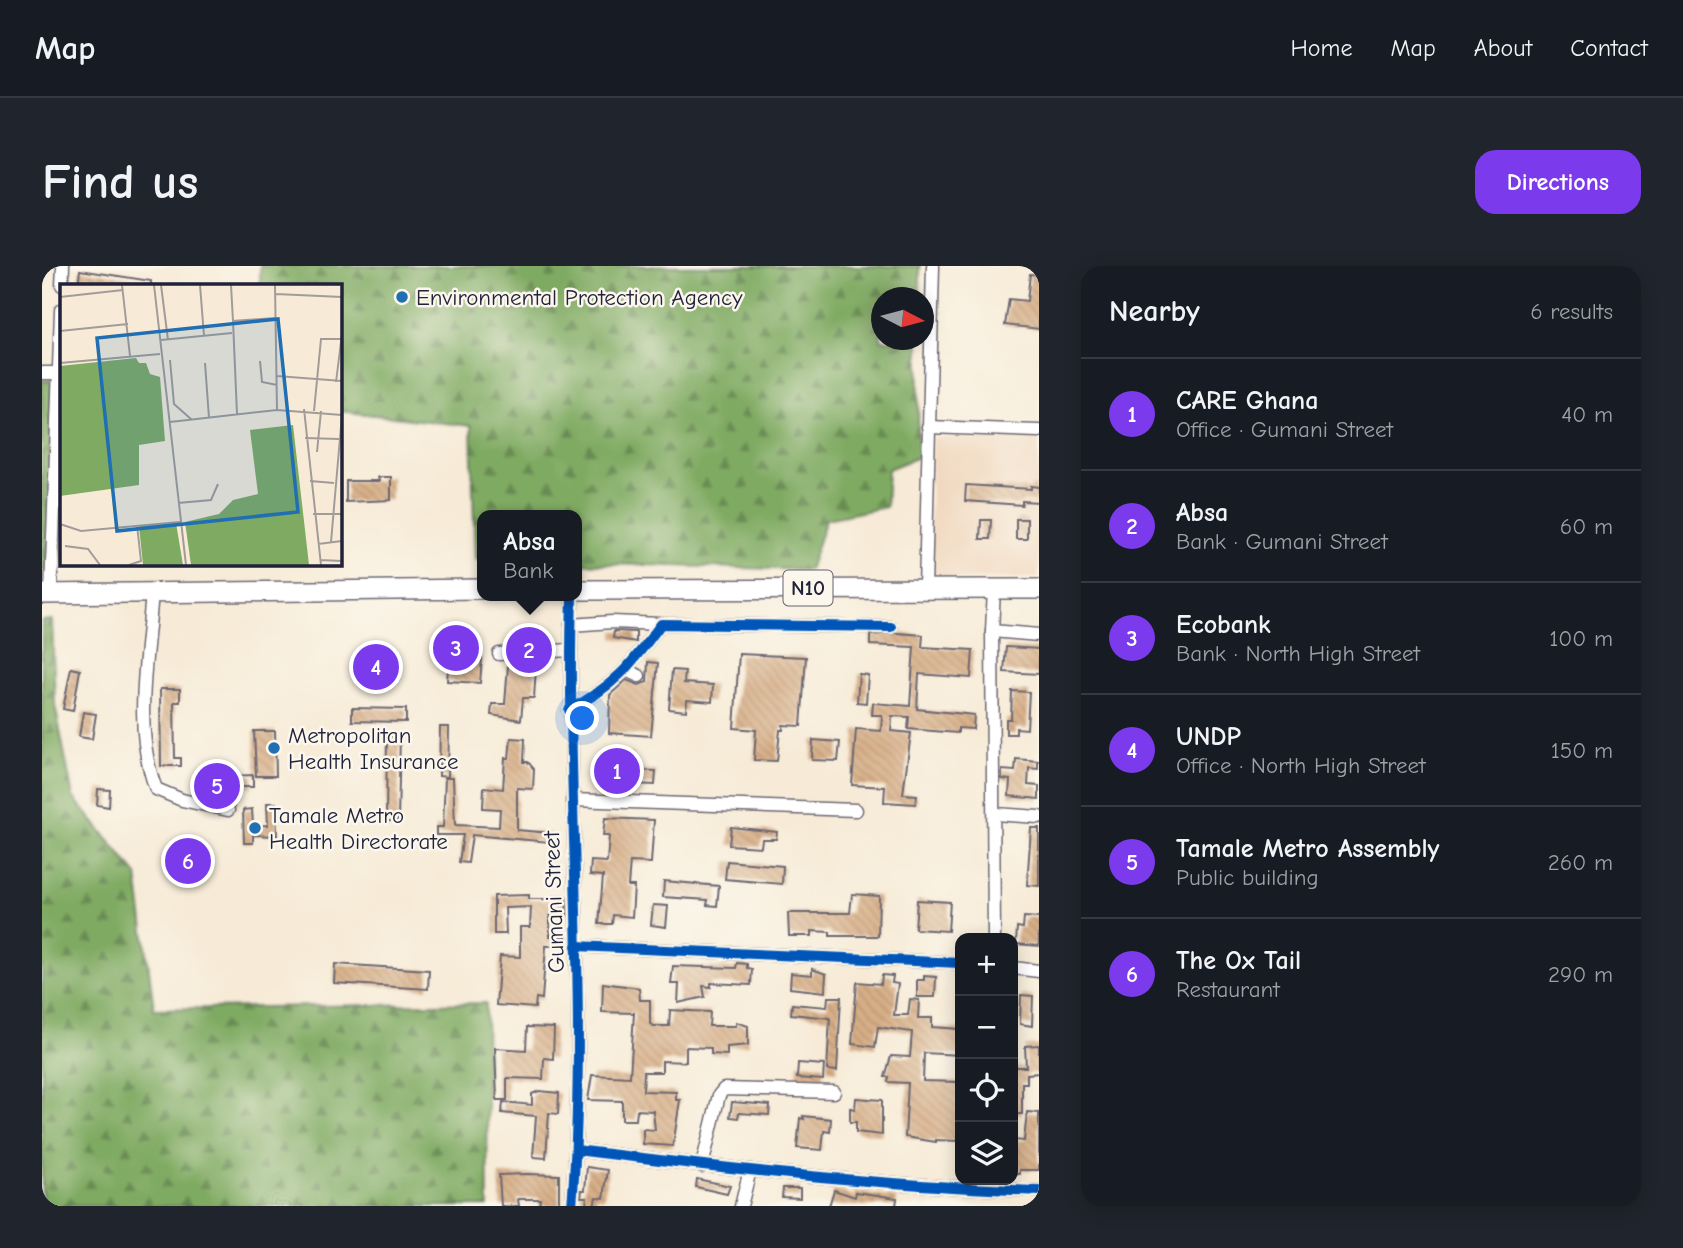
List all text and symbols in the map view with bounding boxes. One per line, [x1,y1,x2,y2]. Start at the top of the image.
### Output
text: Map [35,29,96,67]
text: Home [1291,34,1352,62]
text: Map [1390,34,1436,62]
text: About [1474,34,1532,62]
text: Contact [1570,34,1648,62]
button: Directions [1475,150,1641,214]
text: Find us [42,154,198,210]
inset map [60,284,341,565]
place label: Environmental Protection Agency [416,284,743,311]
north arrow [871,287,934,350]
marker: Environmental Protection Agency [394,289,410,305]
text: Nearby [1109,294,1200,329]
text: 6 results [1530,298,1613,325]
text: CARE Ghana [1176,386,1318,416]
text: 1 [1127,401,1137,428]
text: 40 m [1561,401,1613,428]
text: Office · Gumani Street [1176,416,1393,443]
text: Absa [1176,498,1228,528]
popup [477,510,582,601]
text: 2 [1126,513,1138,540]
text: 60 m [1560,513,1613,540]
text: Absa [503,527,556,557]
text: Bank · Gumani Street [1176,528,1388,555]
text: Bank [503,557,553,584]
road number: N10 [784,570,832,606]
text: Ecobank [1176,610,1271,640]
pin: 3 [433,622,479,674]
pin: 2 [506,624,552,676]
text: 3 [1126,625,1138,652]
text: 100 m [1549,625,1613,652]
text: Bank · North High Street [1176,640,1420,667]
pin: 4 [353,641,399,693]
your location [565,701,599,735]
place label: Metropolitan Health Insurance [288,722,459,775]
text: UNDP [1176,722,1241,752]
text: 4 [1127,737,1137,764]
text: 150 m [1551,737,1613,764]
marker: Metropolitan Health Insurance [266,740,282,756]
pin: 1 [594,745,640,797]
text: Office · North High Street [1176,752,1426,779]
pin: 5 [194,760,240,812]
place label: Tamale Metro Health Directorate [269,802,448,855]
marker: Tamale Metro Health Directorate [247,820,263,836]
street label: Gumani Street [538,829,570,974]
text: Tamale Metro Assembly [1176,834,1439,864]
pin: 6 [165,835,211,887]
text: 5 [1126,849,1138,876]
text: 260 m [1548,849,1613,876]
text: Public building [1176,864,1319,891]
map controls [955,933,1018,1185]
button: + [955,933,1018,996]
text: The Ox Tail [1176,946,1301,976]
text: 6 [1126,961,1138,988]
text: 290 m [1548,961,1613,988]
text: Restaurant [1176,976,1280,1003]
button: − [955,996,1018,1059]
button: locate [955,1059,1018,1122]
button: layers [955,1122,1018,1185]

